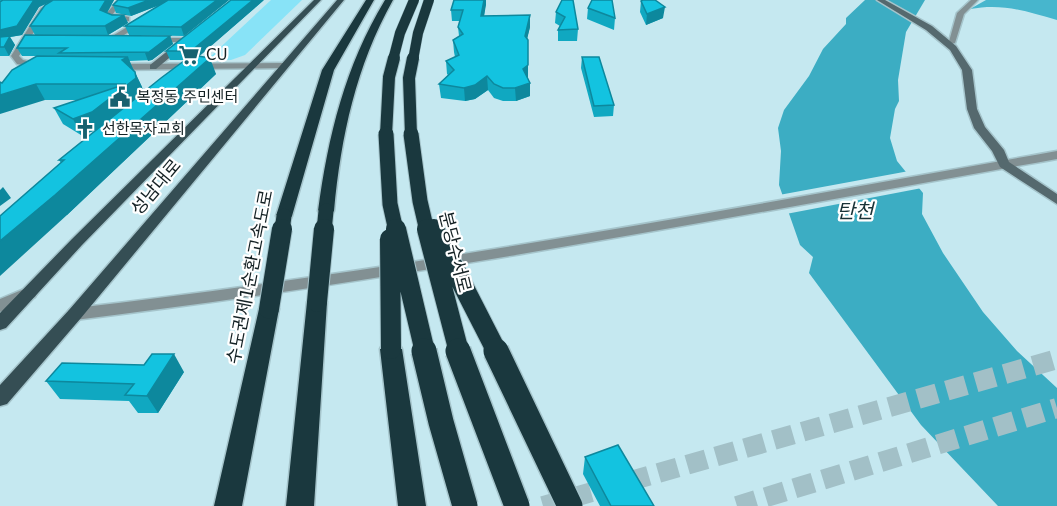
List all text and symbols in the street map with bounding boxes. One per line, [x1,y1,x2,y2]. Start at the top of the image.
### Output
supermarket icon: CU [177,43,201,67]
place label: CU [206,46,227,64]
public building icon: 복정동 주민센터 [108,85,132,109]
place label: 복정동 주민센터 [137,88,238,106]
church icon: 선한목자교회 [73,117,97,141]
place label: 선한목자교회 [102,120,185,138]
street label: 성남대로 [126,155,185,219]
street label: 수도권제1순환고속도로 [222,188,277,366]
water label: 탄천 [837,199,876,223]
street label: 분당수서로 [435,209,476,295]

